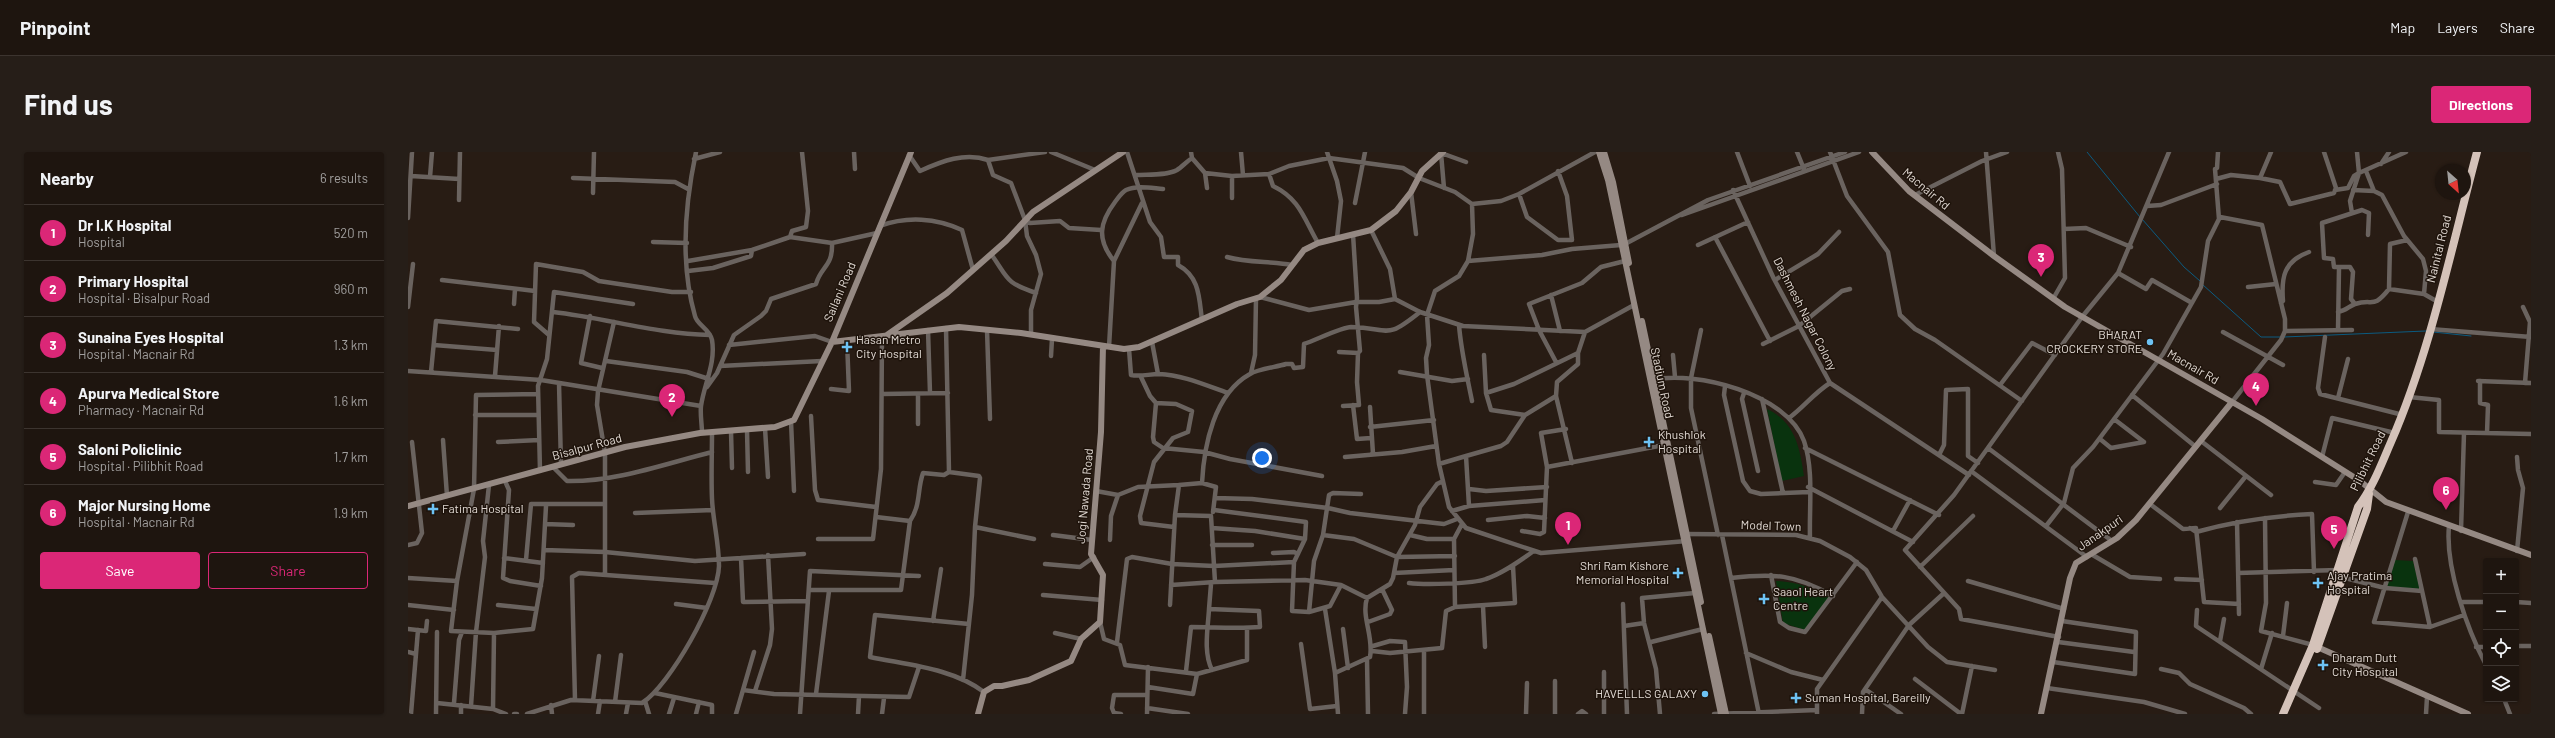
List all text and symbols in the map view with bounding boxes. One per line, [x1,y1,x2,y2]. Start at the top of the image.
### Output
text: Pinpoint [20,16,90,39]
text: Map [2390,19,2415,36]
text: Layers [2437,19,2478,36]
text: Share [2500,19,2535,36]
button: Directions [2431,86,2531,123]
text: Find us [24,87,113,121]
street label: Macnair Rd [1900,164,1953,212]
north arrow [2435,164,2471,200]
text: Nearby [40,168,94,188]
text: 6 results [320,170,368,186]
street label: Nainital Road [2423,214,2453,284]
text: Dr I.K Hospital [78,216,171,234]
text: 1 [51,225,55,241]
text: 520 m [334,225,368,241]
text: Hospital [78,234,125,250]
pin: 3 [2028,244,2054,277]
street label: Dashmesh Nagar Colony [1771,255,1841,373]
street label: Sailani Road [820,260,858,324]
text: Primary Hospital [78,272,188,290]
text: 2 [49,281,57,297]
text: 960 m [334,281,368,297]
text: Hospital · Bisalpur Road [78,290,210,306]
place label: BHARAT CROCKERY STORE [2047,327,2142,355]
text: Sunaina Eyes Hospital [78,328,224,346]
place label: Hasan Metro City Hospital [856,332,922,360]
text: 3 [49,337,57,353]
text: 1.3 km [333,337,368,353]
marker: BHARAT CROCKERY STORE [2145,337,2155,347]
marker: Hasan Metro City Hospital [841,341,853,353]
text: Hospital · Macnair Rd [78,346,195,362]
street label: Stadium Road [1649,346,1677,420]
street label: Macnair Rd [2165,346,2222,387]
pin: 4 [2243,373,2269,406]
text: Apurva Medical Store [78,384,219,402]
pin: 2 [659,384,685,417]
text: 4 [49,393,57,409]
text: 1.6 km [333,393,368,409]
text: Pharmacy · Macnair Rd [78,402,204,418]
place label: Khushlok Hospital [1658,427,1706,455]
street label: Pilibhit Road [2346,428,2388,493]
street label: Bisalpur Road [550,430,623,462]
marker: Khushlok Hospital [1643,436,1655,448]
text: Saloni Policlinic [78,440,182,458]
street label: Jogi Nawada Road [1073,448,1095,544]
your location [1252,448,1272,468]
text: 5 [49,449,57,465]
text: 1.7 km [334,449,368,465]
text: Hospital · Pilibhit Road [78,458,203,474]
pin: 6 [2433,477,2459,510]
text: Major Nursing Home [78,496,211,514]
place label: Fatima Hospital [442,501,524,515]
marker: Fatima Hospital [427,503,439,515]
text: 6 [50,505,56,521]
text: 1.9 km [333,505,368,521]
street label: Janakpuri [2074,511,2125,553]
pin: 1 [1555,512,1581,545]
text: Hospital · Macnair Rd [78,514,195,530]
pin: 5 [2321,516,2347,549]
street label: Model Town [1740,517,1802,533]
button: Save [40,552,200,589]
button: Share [208,552,368,589]
place label: Shri Ram Kishore Memorial Hospital [1576,558,1669,586]
map controls [2483,558,2519,702]
button: + [2483,558,2519,594]
marker: Shri Ram Kishore Memorial Hospital [1672,567,1684,579]
place label: Ajay Pratima Hospital [2327,568,2392,596]
marker: Ajay Pratima Hospital [2312,577,2324,589]
place label: Saaol Heart Centre [1773,584,1833,612]
marker: Saaol Heart Centre [1758,593,1770,605]
button: − [2483,594,2519,630]
button: locate [2483,630,2519,666]
place label: Dharam Dutt City Hospital [2332,650,2398,678]
marker: Dharam Dutt City Hospital [2317,659,2329,671]
button: layers [2483,666,2519,702]
place label: HAVELLLS GALAXY [1595,686,1697,700]
marker: HAVELLLS GALAXY [1700,689,1710,699]
place label: Suman Hospital, Bareilly [1805,690,1931,704]
marker: Suman Hospital, Bareilly [1790,692,1802,704]

